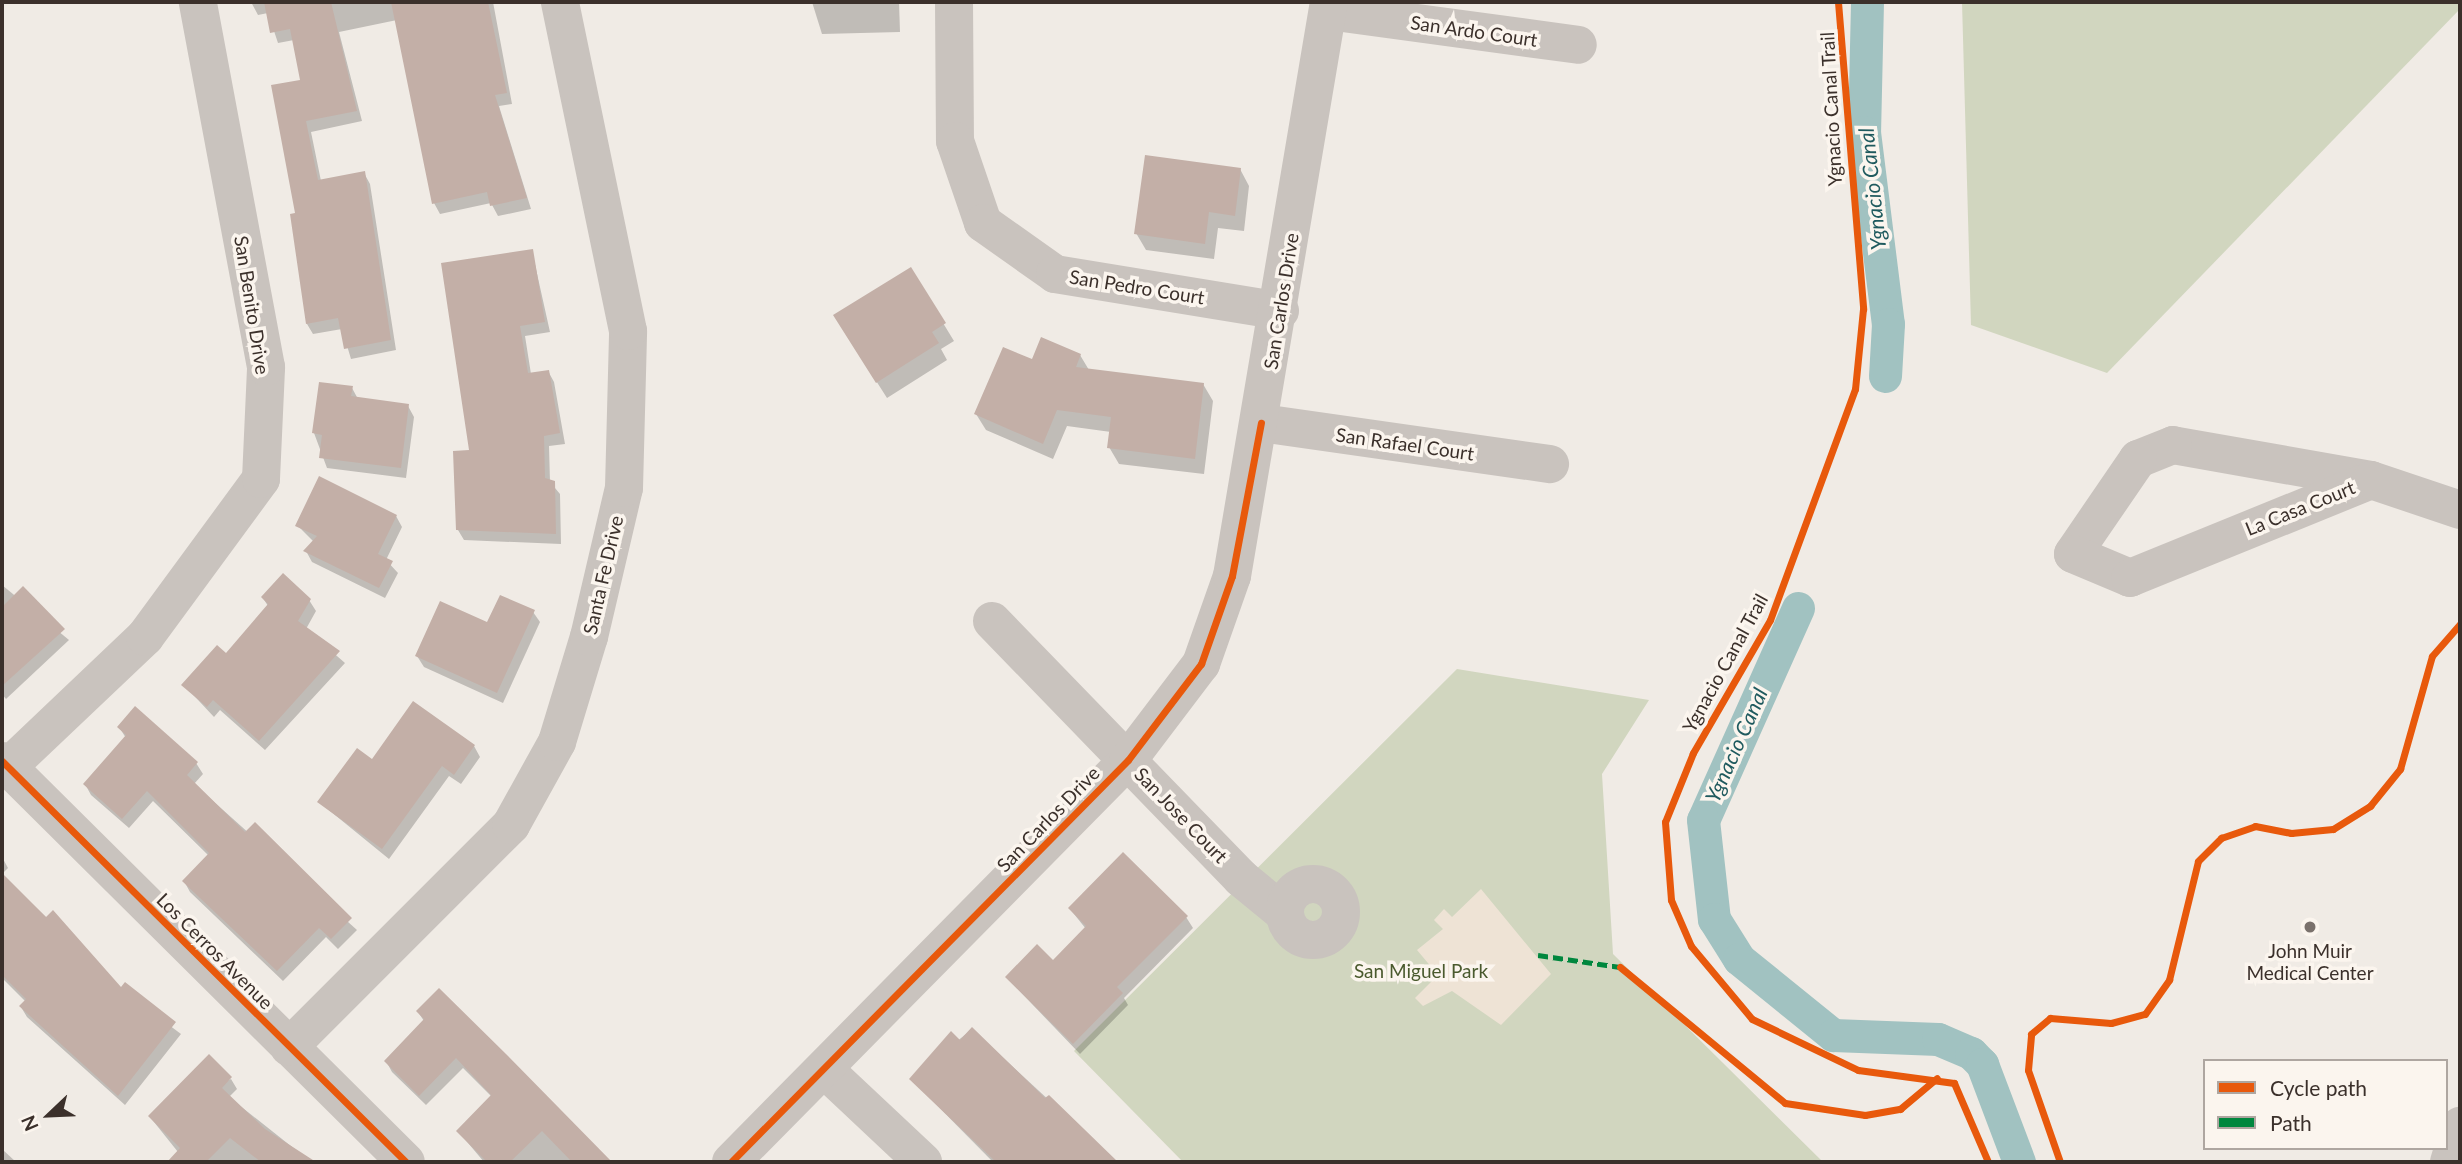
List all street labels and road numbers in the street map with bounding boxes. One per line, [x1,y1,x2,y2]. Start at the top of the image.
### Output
street label: San Ardo Court [1409,11,1539,51]
street label: Ygnacio Canal Trail [1816,31,1846,187]
street label: San Carlos Drive [1259,231,1303,371]
street label: San Benito Drive [230,234,274,376]
street label: San Pedro Court [1068,265,1206,309]
street label: San Rafael Court [1335,423,1475,465]
street label: La Casa Court [2242,476,2358,540]
street label: Santa Fe Drive [578,513,628,637]
street label: Ygnacio Canal Trail [1677,590,1773,736]
street label: San Carlos Drive [992,762,1104,876]
street label: San Jose Court [1130,762,1232,868]
street label: Los Cerros Avenue [152,888,278,1014]

